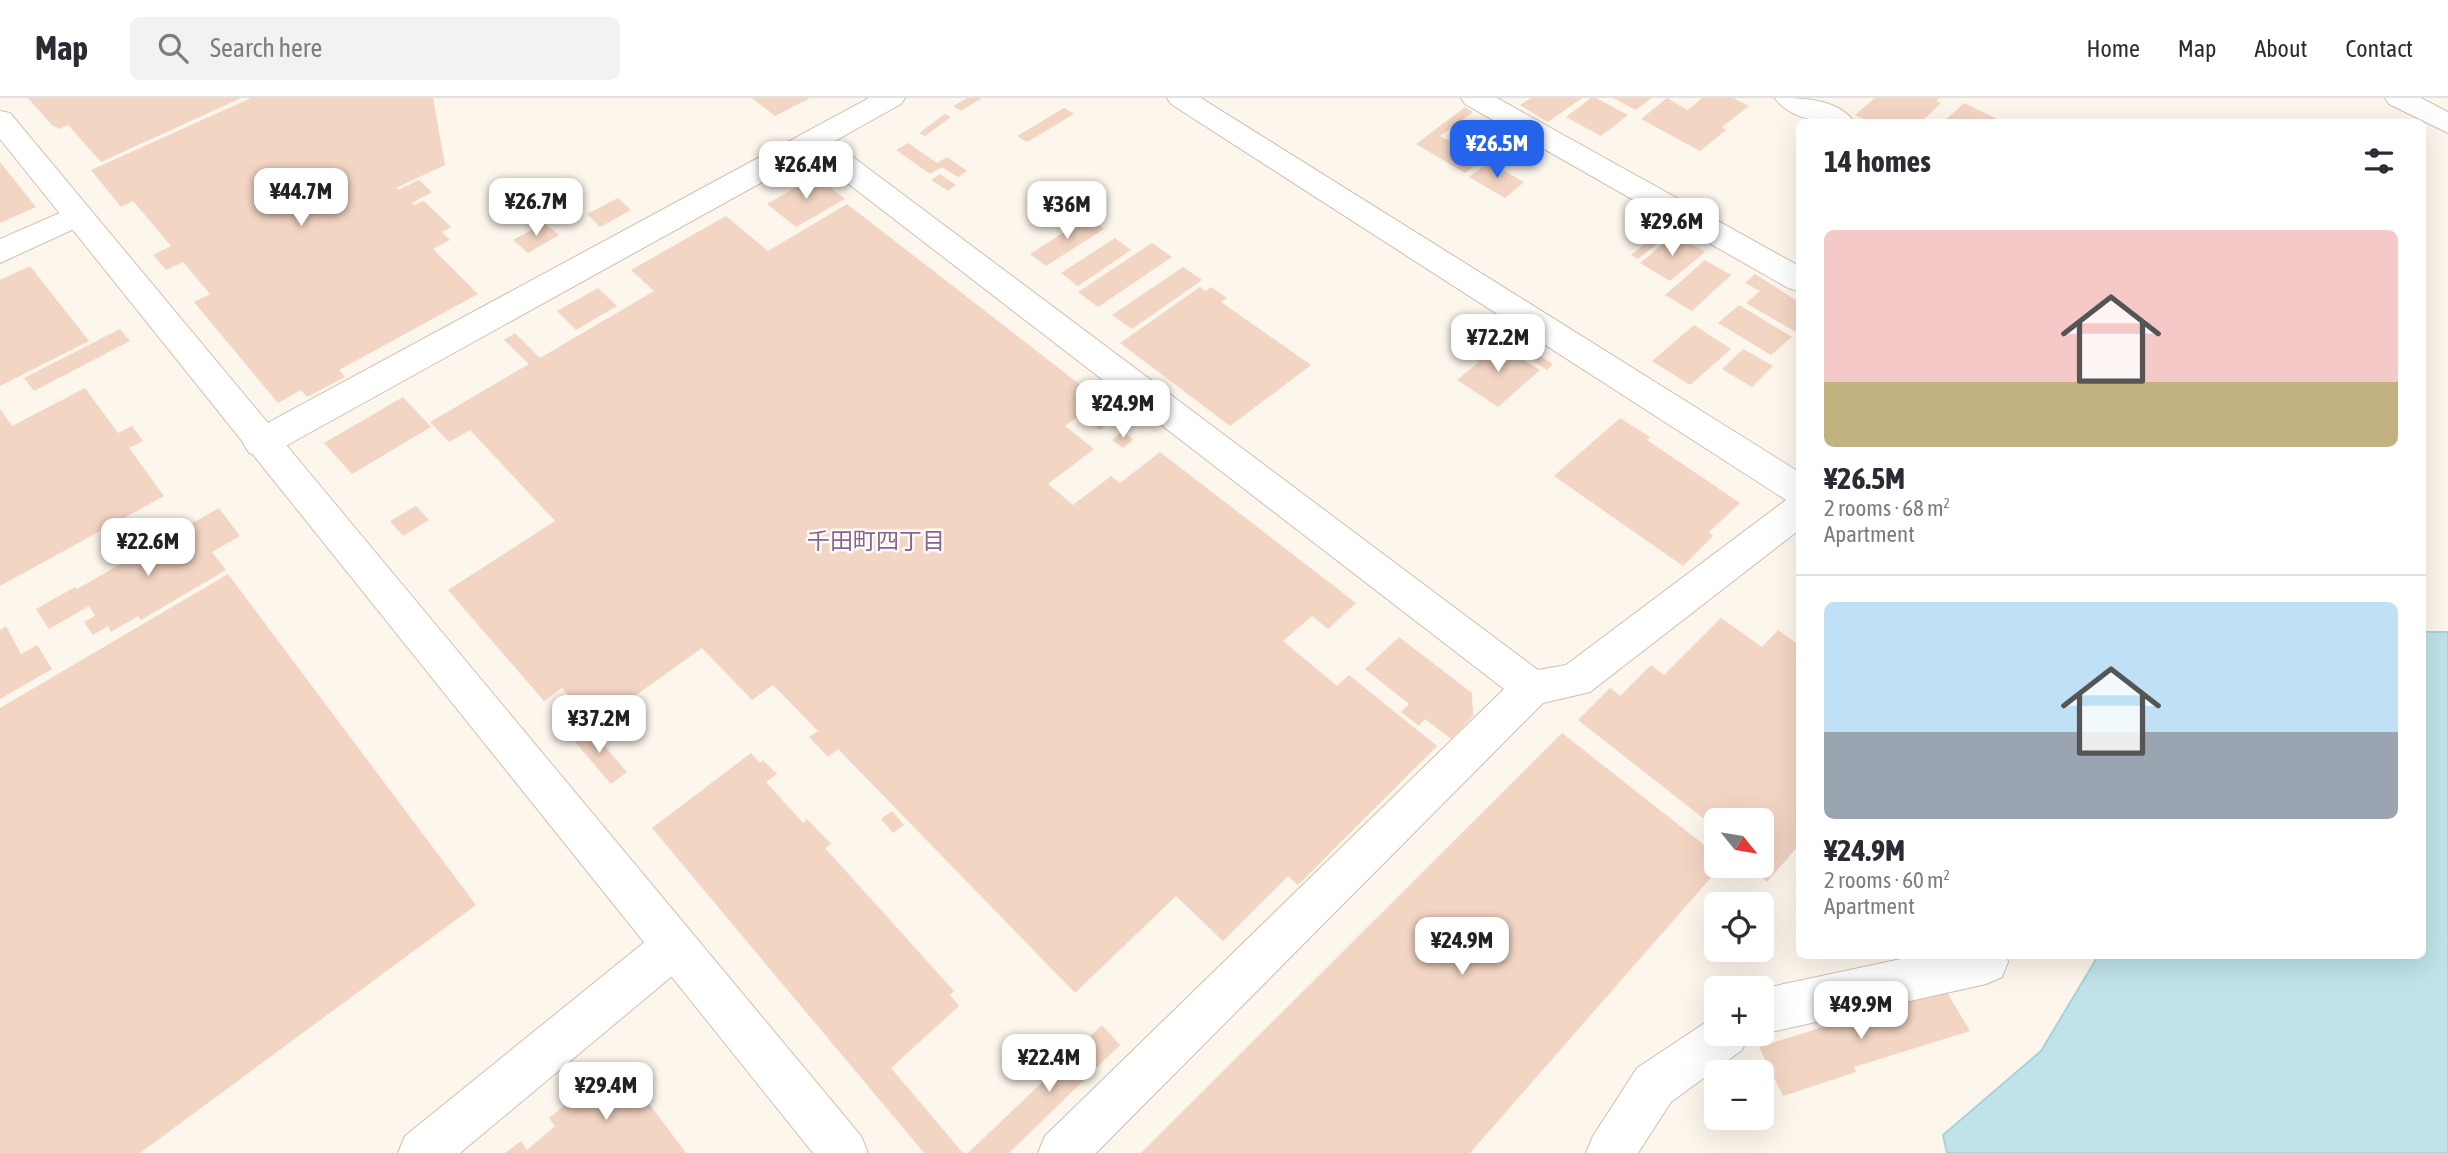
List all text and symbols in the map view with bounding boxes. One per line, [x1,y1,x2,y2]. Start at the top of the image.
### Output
search box [130,17,620,80]
text: Map [35,29,88,67]
icon: search [154,29,192,67]
text: Search here [210,33,322,63]
text: Home [2086,35,2140,62]
text: Map [2178,35,2216,62]
text: About [2254,35,2307,62]
text: Contact [2345,35,2413,62]
pin: ¥26.5M [1440,120,1554,180]
text: ¥26.5M [1466,130,1528,156]
pin: ¥26.4M [749,141,863,201]
icon: filters [2360,142,2398,180]
text: 14 homes [1824,144,1931,178]
text: ¥26.4M [775,151,837,177]
pin: ¥44.7M [244,169,358,228]
text: ¥44.7M [270,178,332,204]
pin: ¥26.7M [479,178,593,238]
pin: ¥36M [1026,181,1108,241]
text: ¥26.7M [505,188,567,214]
text: ¥36M [1043,191,1091,217]
pin: ¥29.6M [1615,198,1729,258]
text: ¥29.6M [1641,208,1703,234]
icon: home [2048,276,2174,402]
pin: ¥72.2M [1441,314,1555,374]
text: ¥72.2M [1467,324,1529,350]
pin: ¥24.9M [1066,380,1180,440]
text: ¥24.9M [1092,390,1154,416]
text: ¥26.5M [1824,461,1905,495]
text: 2 rooms · 68 m² [1824,495,1950,521]
pin: ¥22.6M [91,518,205,578]
text: Apartment [1824,521,1915,547]
text: ¥22.6M [117,528,179,554]
district label: 千田町四丁目 [807,528,945,554]
icon: home [2048,648,2174,774]
pin: ¥37.2M [542,696,656,755]
text: ¥37.2M [568,705,630,731]
north arrow [1704,808,1774,878]
map controls [1704,808,1774,1130]
text: ¥24.9M [1824,833,1905,867]
text: 2 rooms · 60 m² [1824,867,1950,893]
button: locate [1704,892,1774,962]
text: Apartment [1824,893,1915,919]
pin: ¥24.9M [1405,918,1519,977]
text: ¥24.9M [1431,927,1493,953]
button: + [1704,976,1774,1046]
pin: ¥49.9M [1804,982,1918,1041]
text: ¥49.9M [1830,991,1892,1017]
pin: ¥22.4M [992,1034,1106,1094]
text: ¥22.4M [1018,1044,1080,1070]
button: − [1704,1060,1774,1130]
pin: ¥29.4M [549,1062,663,1122]
text: ¥29.4M [575,1072,637,1098]

